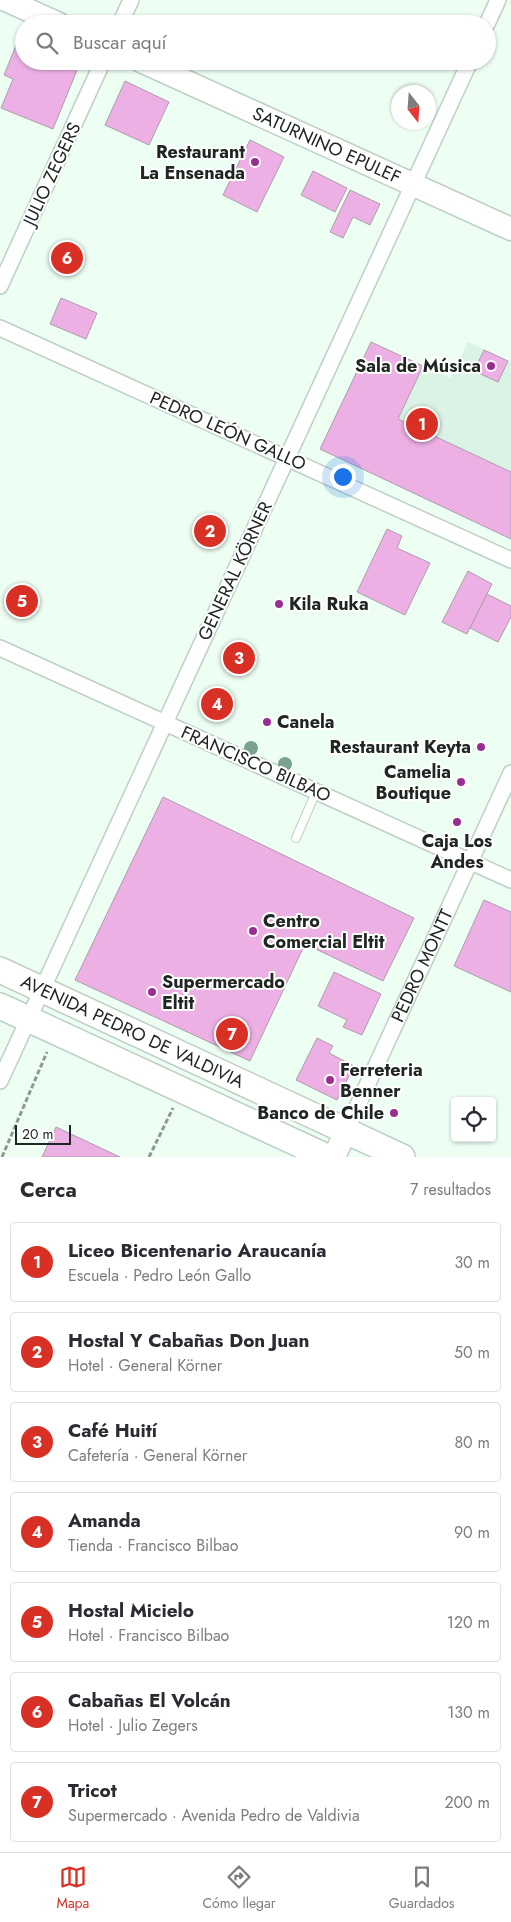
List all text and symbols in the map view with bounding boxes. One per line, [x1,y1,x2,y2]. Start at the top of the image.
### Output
search box [15,15,496,70]
icon: search [33,29,61,57]
text: Buscar aquí [73,29,167,56]
north arrow [391,85,436,130]
street label: SATURNINO EPULEF [248,100,405,190]
street label: JULIO ZEGERS [16,118,87,232]
place label: Restaurant La Ensenada [140,139,245,186]
marker: Restaurant La Ensenada [249,156,261,168]
pin: 6 [51,239,83,277]
place label: Sala de Música [355,353,481,379]
marker: Sala de Música [485,360,497,372]
street label: PEDRO LEÓN GALLO [146,385,310,477]
pin: 1 [406,405,438,443]
your location [330,464,356,490]
street label: GENERAL KÖRNER [191,497,279,645]
pin: 2 [194,512,226,550]
pin: 5 [6,582,38,620]
place label: Kila Ruka [289,591,369,617]
marker: Kila Ruka [273,598,285,610]
pin: 3 [223,639,255,677]
pin: 4 [201,685,233,723]
place label: Canela [277,709,335,735]
marker: Canela [261,716,273,728]
street label: FRANCISCO BILBAO [177,719,335,809]
place label: Restaurant Keyta [330,734,471,760]
marker: Restaurant Keyta [475,741,487,753]
place label: Camelia Boutique [376,759,451,806]
marker: Camelia Boutique [455,776,467,788]
marker: Caja Los Andes [451,816,463,828]
place label: Caja Los Andes [422,828,492,875]
street label: PEDRO MONTT [385,904,460,1026]
place label: Centro Comercial Eltit [263,908,385,955]
marker: Centro Comercial Eltit [247,925,259,937]
street label: AVENIDA PEDRO DE VALDIVIA [16,968,248,1095]
place label: Supermercado Eltit [162,969,285,1016]
marker: Supermercado Eltit [146,986,158,998]
pin: 7 [216,1015,248,1053]
place label: Ferreteria Benner [340,1057,423,1104]
marker: Ferreteria Benner [324,1074,336,1086]
map controls [451,1097,496,1142]
button: locate [451,1097,496,1142]
place label: Banco de Chile [257,1100,384,1126]
marker: Banco de Chile [388,1107,400,1119]
scale bar [15,1122,71,1145]
text: 20 m [22,1124,54,1144]
text: Cerca [20,1175,77,1205]
text: 7 resultados [410,1178,491,1201]
text: Liceo Bicentenario Araucanía [68,1237,327,1264]
text: 1 [33,1251,41,1274]
text: 30 m [454,1251,490,1274]
text: Escuela · Pedro León Gallo [68,1264,251,1287]
text: Hostal Y Cabañas Don Juan [68,1327,309,1354]
text: 2 [32,1341,42,1364]
text: 50 m [454,1341,490,1364]
text: Hotel · General Körner [68,1354,222,1377]
text: Café Huití [68,1417,157,1444]
text: 3 [32,1431,42,1454]
text: 80 m [454,1431,490,1454]
text: Cafetería · General Körner [68,1444,247,1467]
text: Amanda [68,1507,141,1534]
text: 4 [31,1521,43,1544]
text: 90 m [454,1521,490,1544]
text: Tienda · Francisco Bilbao [68,1534,238,1557]
text: Hostal Micielo [68,1597,194,1624]
text: 5 [32,1611,42,1634]
text: 120 m [447,1611,490,1634]
text: Hotel · Francisco Bilbao [68,1624,229,1647]
text: Cabañas El Volcán [68,1687,231,1714]
text: 6 [32,1701,42,1724]
text: 130 m [447,1701,490,1724]
text: Hotel · Julio Zegers [68,1714,198,1737]
text: Tricot [68,1777,117,1804]
text: 7 [32,1791,42,1814]
text: 200 m [444,1791,490,1814]
text: Supermercado · Avenida Pedro de Valdivia [68,1804,360,1827]
tab: Mapa [57,1863,89,1913]
tab: Cómo llegar [202,1863,276,1913]
tab: Guardados [389,1863,454,1913]

